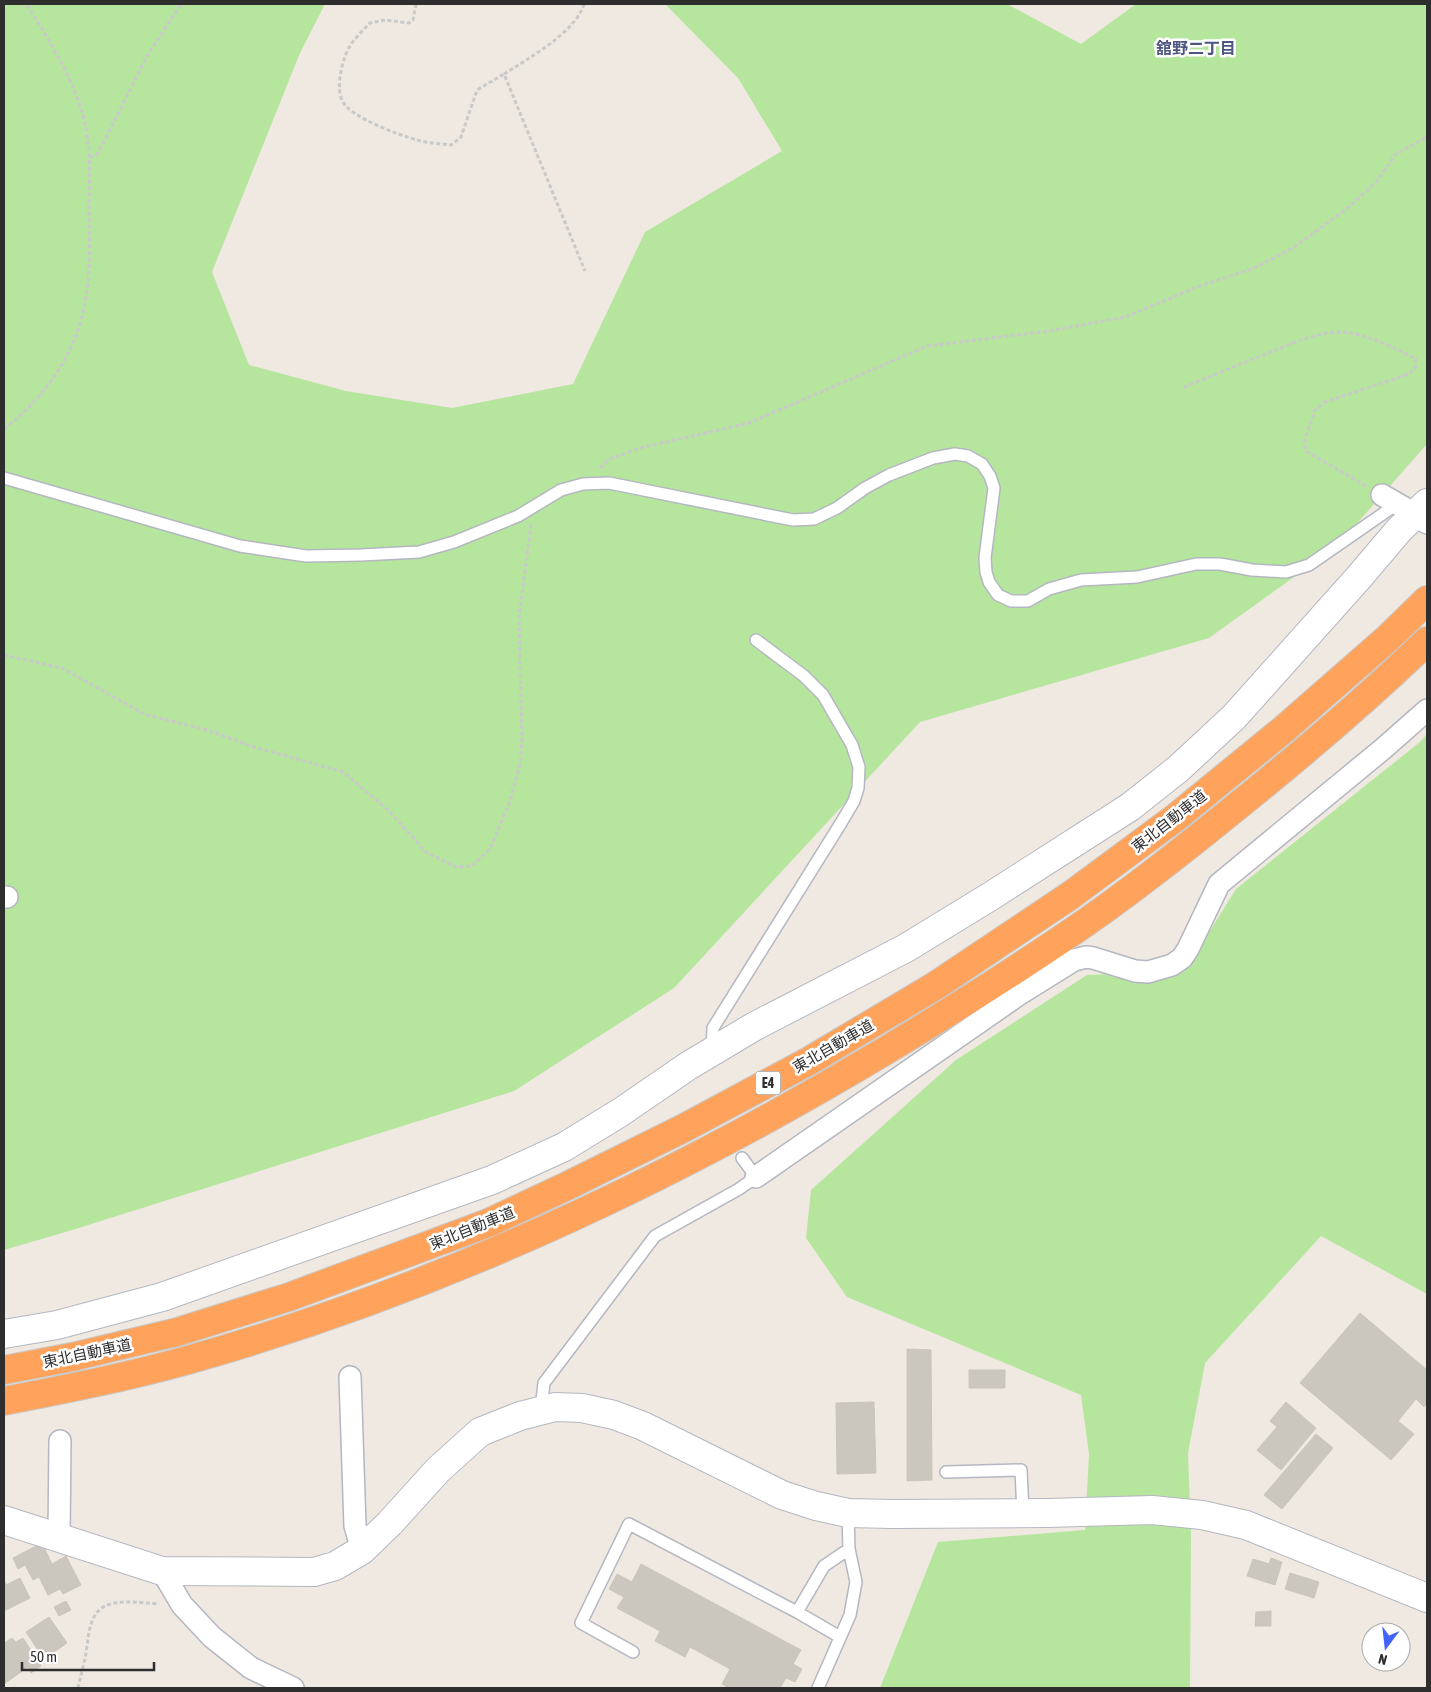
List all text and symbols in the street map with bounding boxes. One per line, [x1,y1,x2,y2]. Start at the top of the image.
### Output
district label: 舘野二丁目 [1156,39,1236,57]
street label: 東北自動車道 [1128,787,1210,855]
street label: 東北自動車道 [790,1016,876,1076]
road number: E4 [756,1072,780,1094]
street label: 東北自動車道 [427,1203,517,1253]
street label: 東北自動車道 [41,1335,133,1371]
north arrow [1361,1622,1411,1672]
scale bar [22,1640,155,1672]
text: 50 m [30,1648,57,1665]
text: N [1377,1651,1389,1668]

